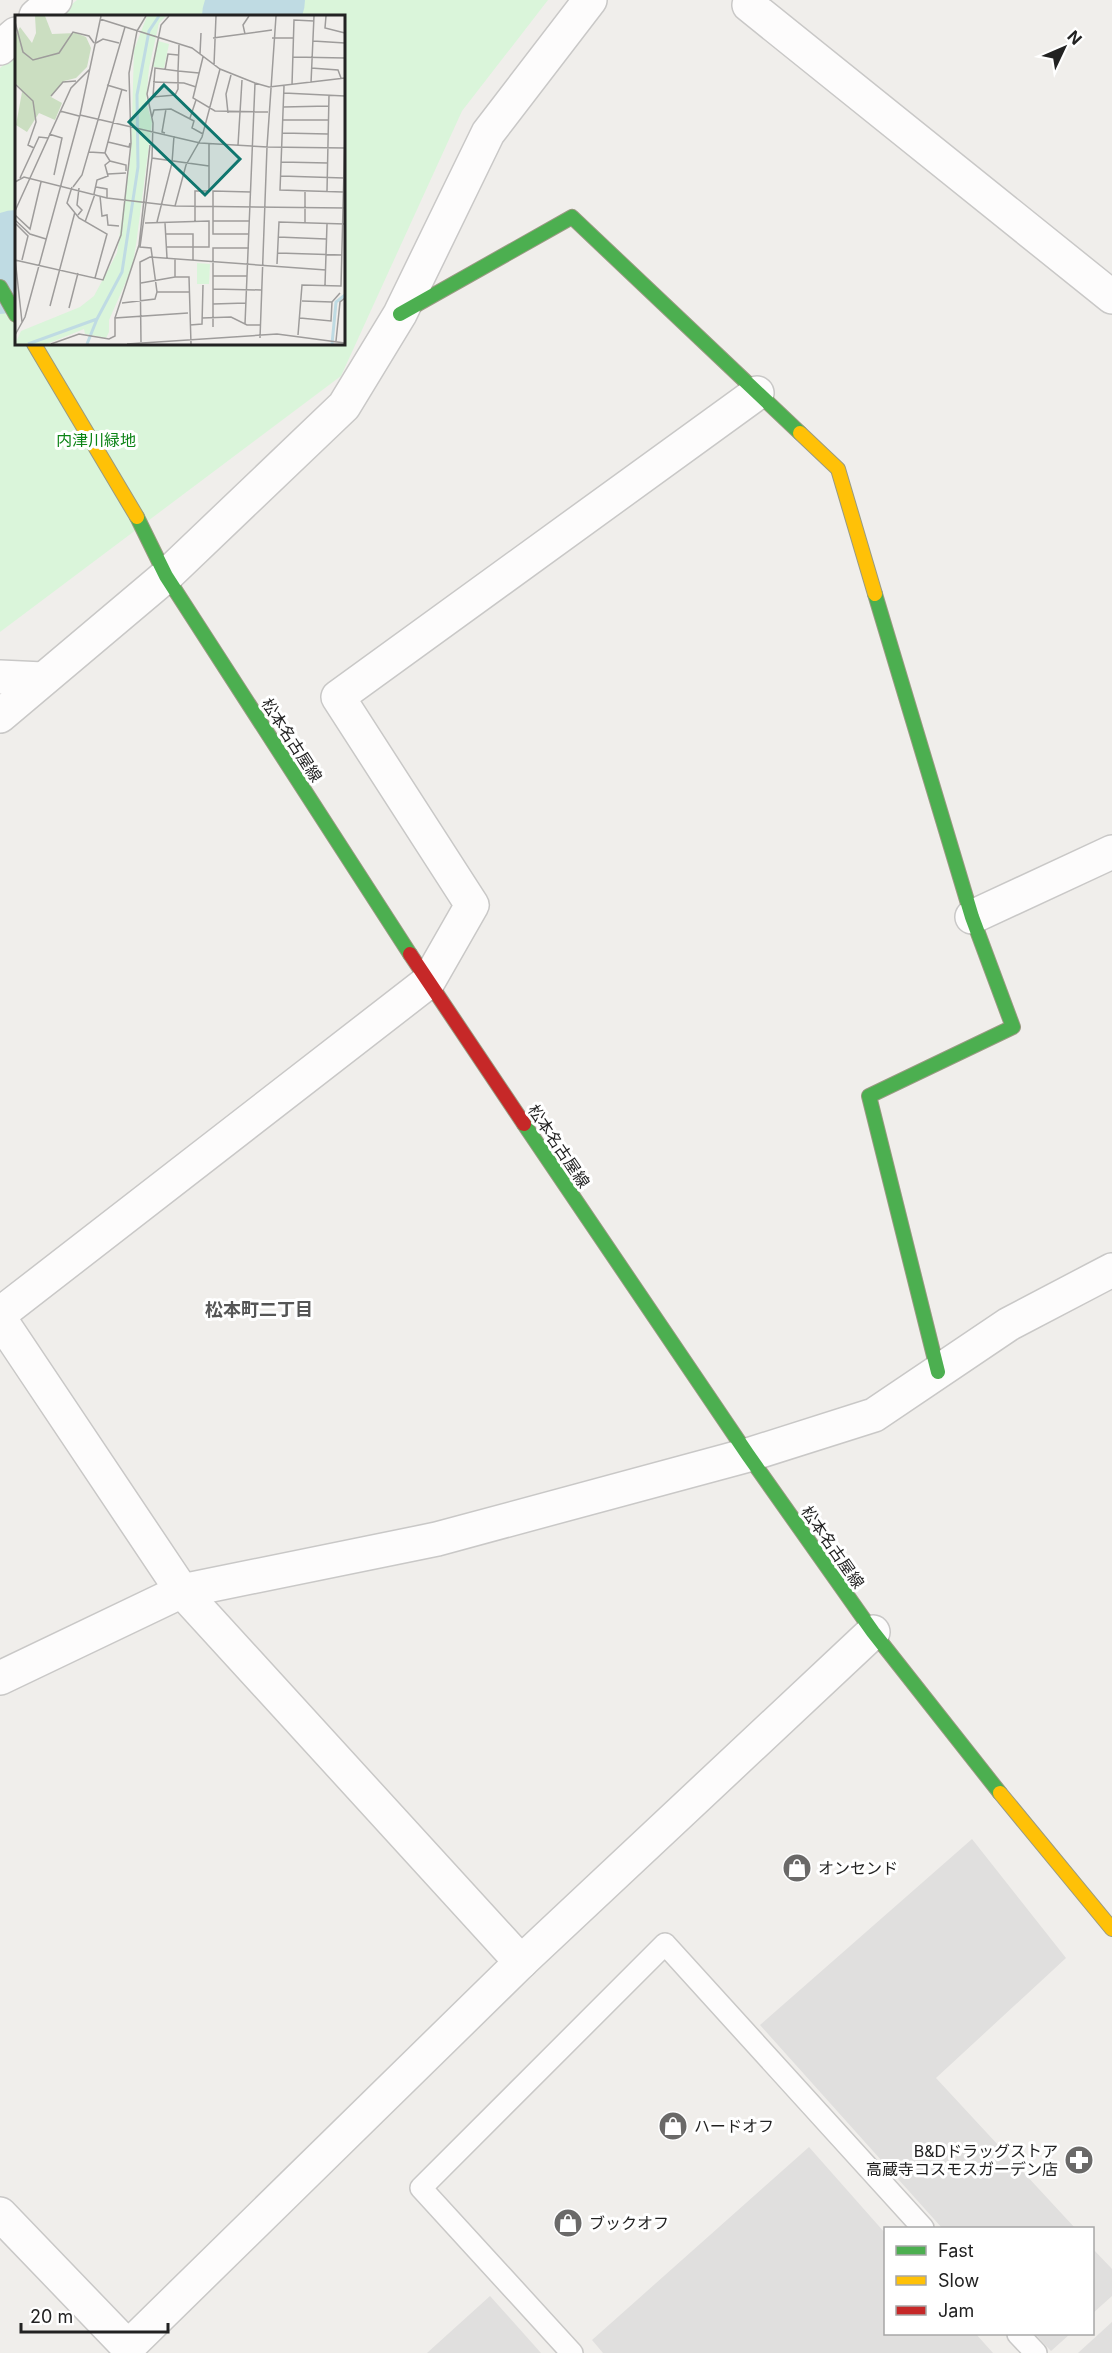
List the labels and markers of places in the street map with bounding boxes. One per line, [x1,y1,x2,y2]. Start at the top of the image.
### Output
shop icon: オンセンド [781,1852,813,1884]
place label: オンセンド [818,1858,898,1878]
shop icon: ハードオフ [657,2110,689,2142]
place label: ハードオフ [694,2116,774,2136]
place label: B&Dドラッグストア 高蔵寺コスモスガーデン店 [866,2141,1058,2179]
pharmacy icon: B&Dドラッグストア 高蔵寺コスモスガーデン店 [1063,2144,1095,2176]
shop icon: ブックオフ [552,2207,584,2239]
place label: ブックオフ [589,2213,669,2233]

